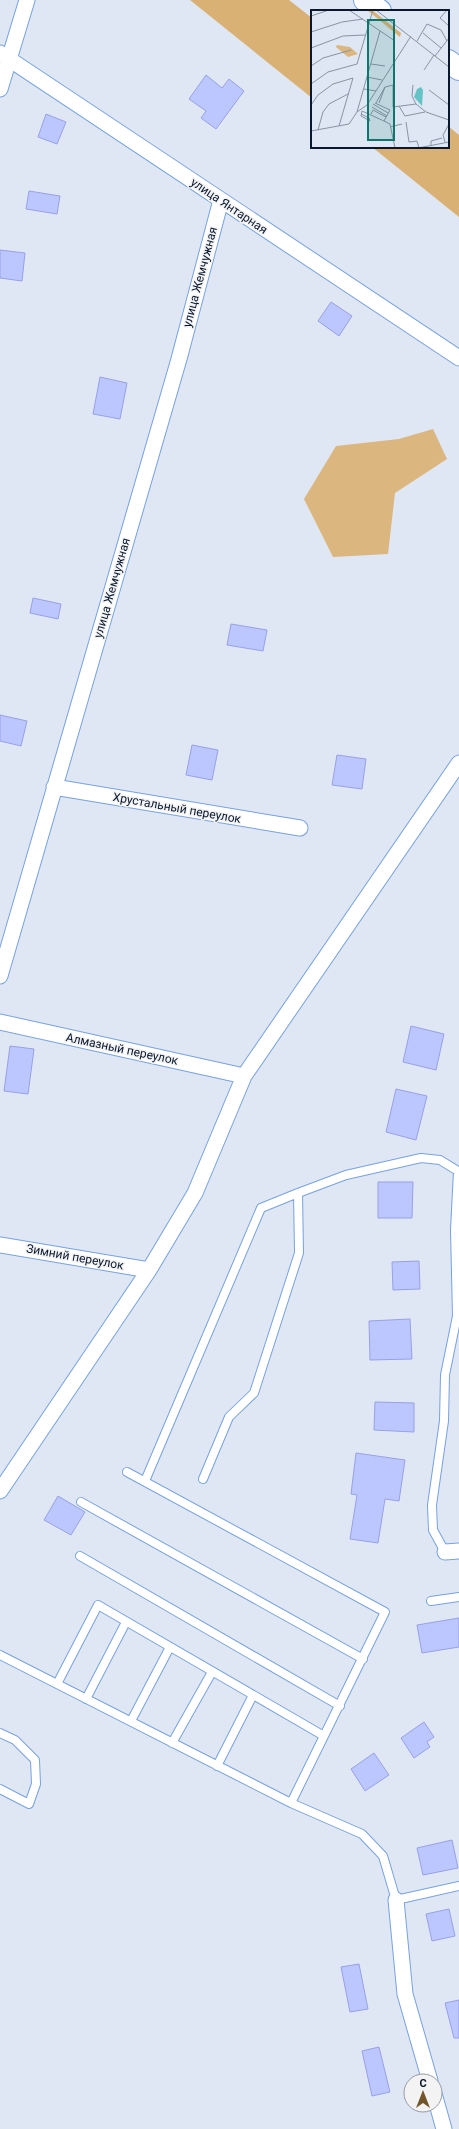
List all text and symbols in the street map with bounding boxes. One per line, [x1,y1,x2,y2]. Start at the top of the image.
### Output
inset map [311,10,449,148]
street label: улица Янтарная [188,175,270,237]
street label: улица Жемчужная [180,225,220,329]
street label: улица Жемчужная [91,536,133,640]
street label: Хрустальный переулок [112,790,243,826]
street label: Алмазный переулок [65,1030,180,1068]
street label: Зимний переулок [25,1242,125,1273]
north arrow [403,2073,443,2113]
text: С [419,2077,427,2090]

